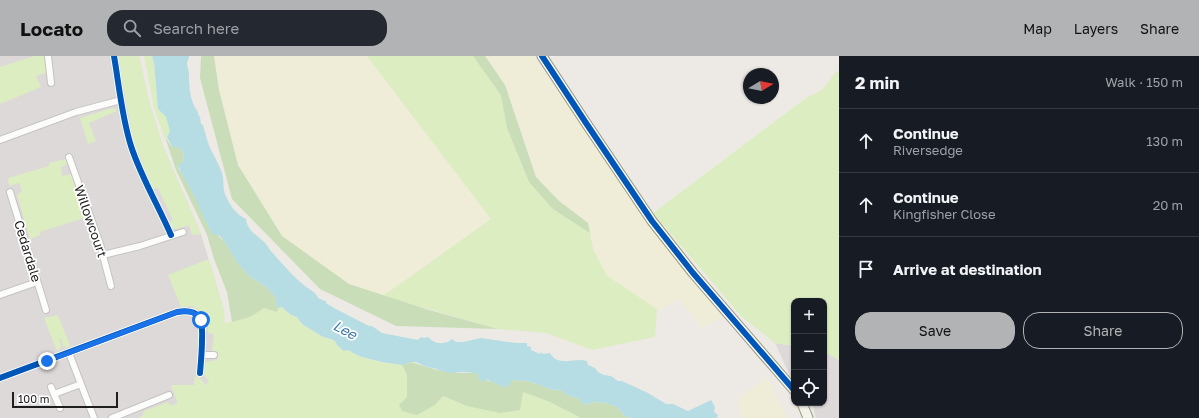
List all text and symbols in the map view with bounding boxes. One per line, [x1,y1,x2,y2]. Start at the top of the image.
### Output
search box [107,10,387,46]
text: Locato [20,17,83,40]
icon: search [121,17,143,39]
text: Search here [153,19,239,37]
text: Map [1023,20,1052,37]
text: Layers [1074,20,1118,37]
text: Share [1140,20,1179,37]
north arrow [743,68,779,104]
text: 2 min [855,72,899,93]
text: Walk · 150 m [1105,74,1183,90]
text: Continue [893,124,959,142]
icon: ahead [855,130,877,152]
text: 130 m [1146,133,1183,149]
text: Riversedge [893,142,963,158]
street label: Willowcourt [71,183,111,259]
text: Continue [893,188,959,206]
icon: ahead [855,194,877,216]
text: 20 m [1153,197,1183,213]
text: Kingfisher Close [893,206,996,222]
street label: Cedardale [11,218,45,284]
icon: arrive [855,258,877,280]
text: Arrive at destination [893,260,1042,278]
map controls [791,298,827,406]
button: + [791,298,827,334]
route start [192,311,210,329]
button: Save [855,312,1015,349]
button: Share [1023,312,1183,349]
water label: Lee [331,316,361,343]
button: − [791,334,827,370]
route end [38,352,56,370]
button: locate [791,370,827,406]
scale bar [12,390,118,409]
text: 100 m [18,392,49,405]

